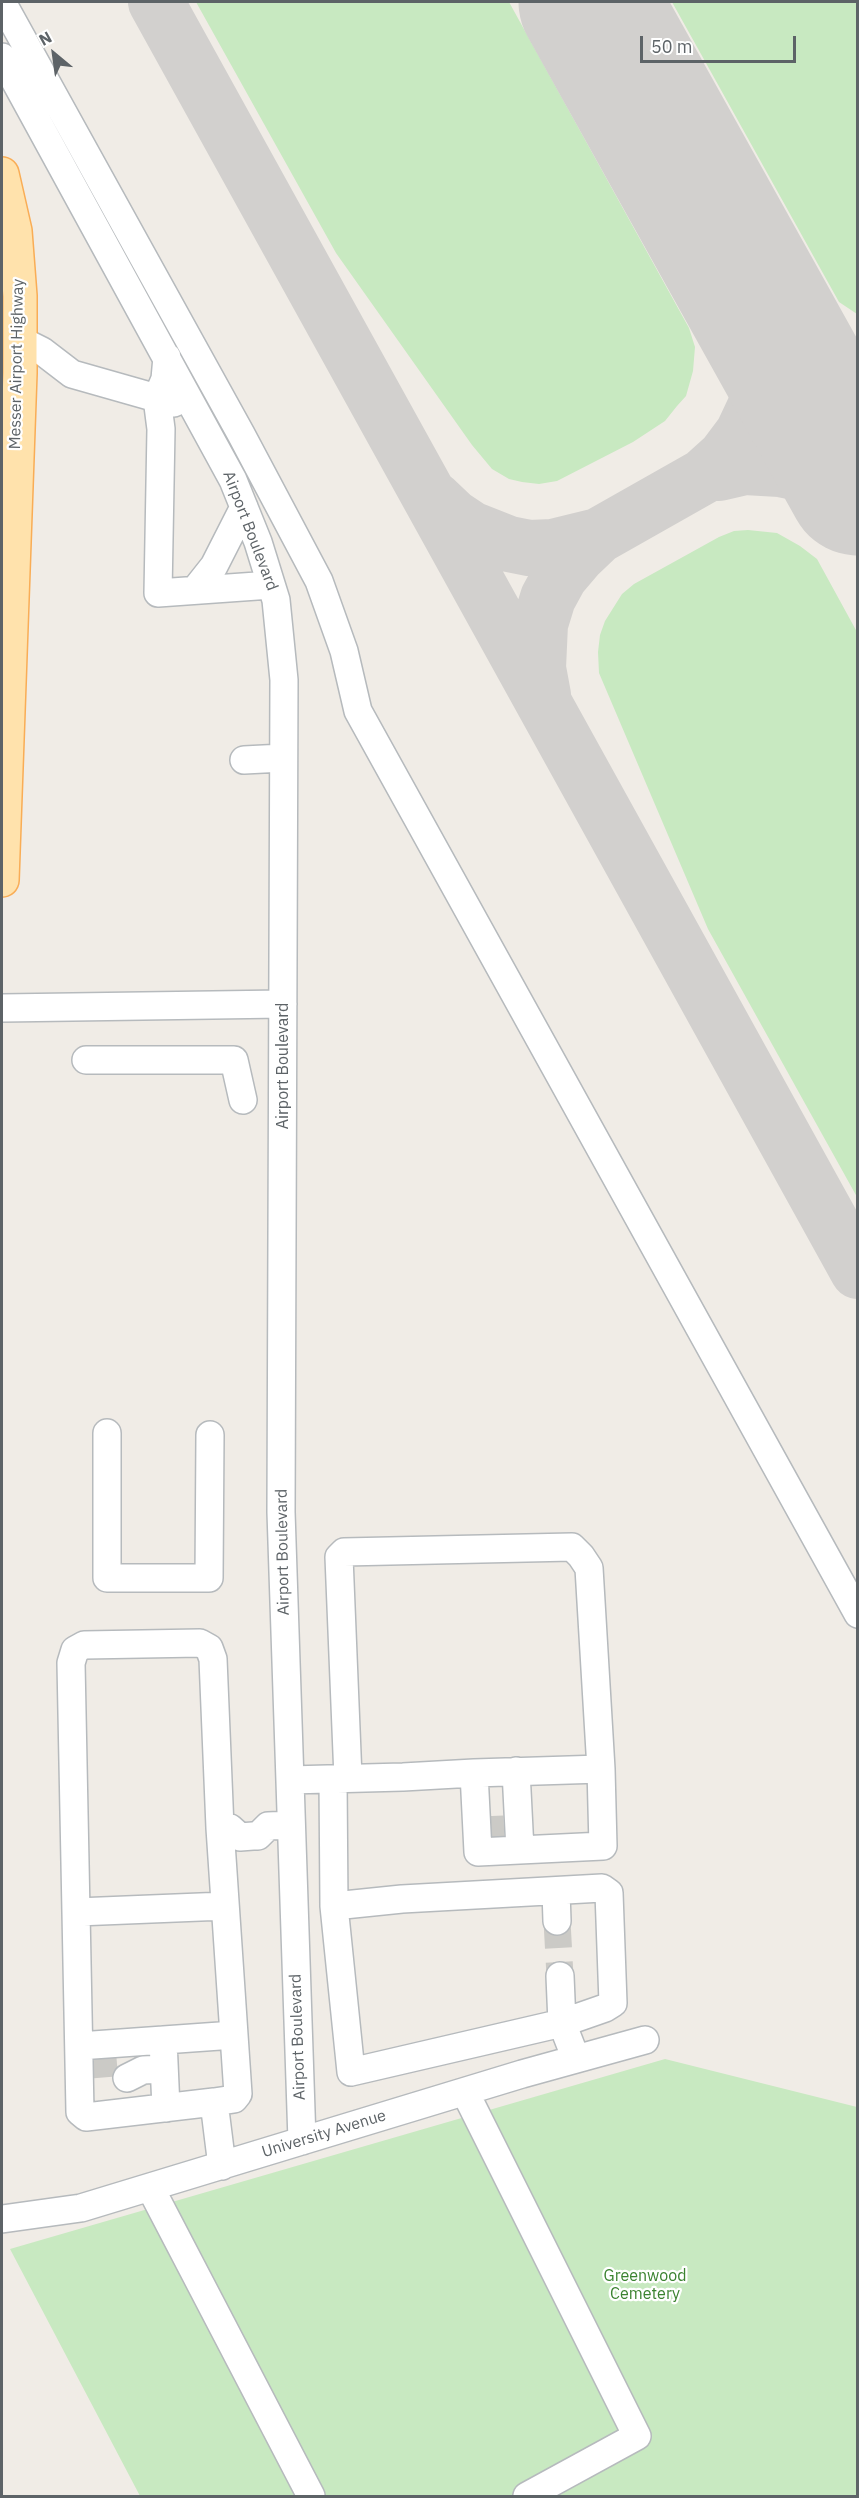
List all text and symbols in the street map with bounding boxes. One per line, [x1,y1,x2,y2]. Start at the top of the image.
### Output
north arrow [24,24,84,84]
scale bar [643,24,799,62]
text: N [35,27,55,50]
text: 50 m [651,35,693,58]
street label: Messer Airport Highway [6,278,28,450]
street label: Airport Boulevard [218,468,282,594]
street label: Airport Boulevard [273,1003,293,1129]
street label: Airport Boulevard [272,1489,294,1615]
street label: Airport Boulevard [286,1973,310,2101]
street label: University Avenue [260,2106,388,2162]
park label: Greenwood Cemetery [604,2266,686,2304]

